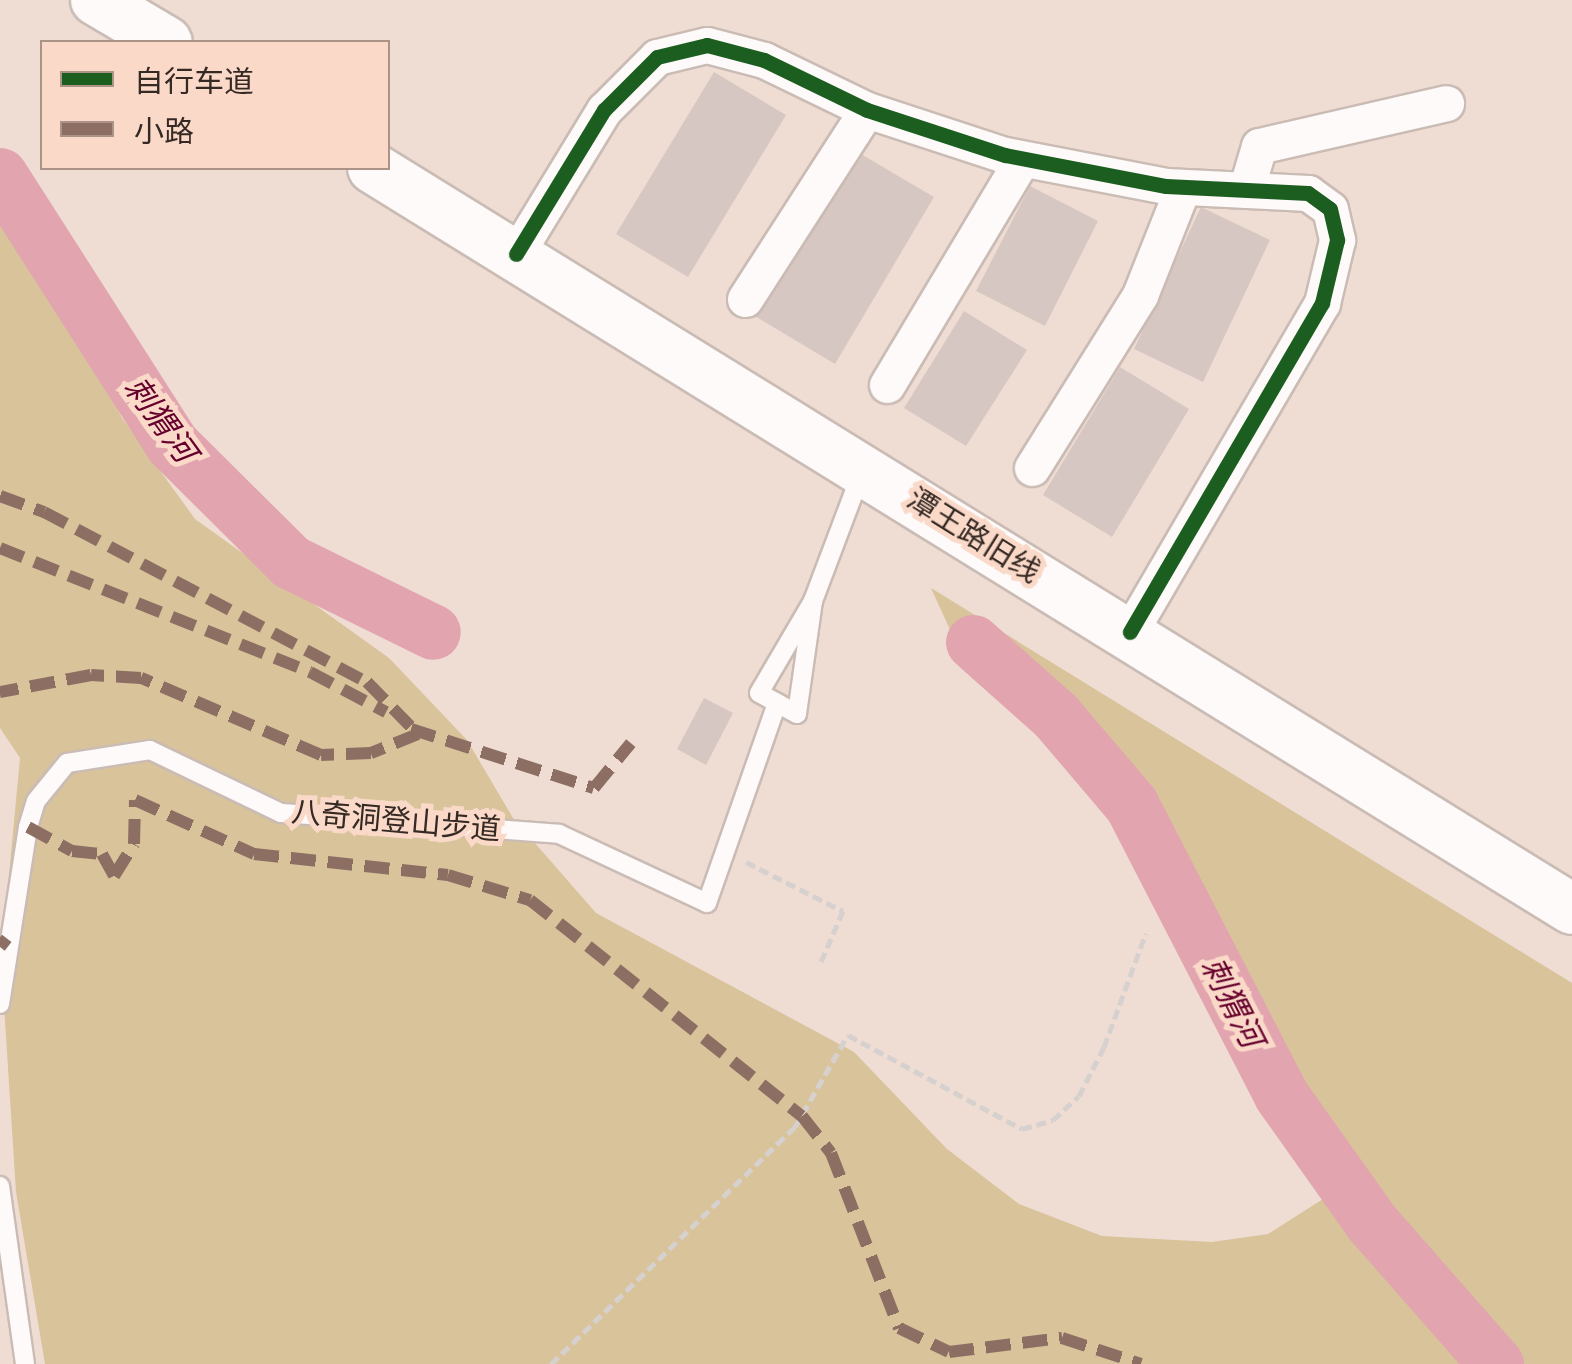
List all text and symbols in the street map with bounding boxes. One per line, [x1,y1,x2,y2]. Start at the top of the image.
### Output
legend [40,40,390,170]
text: 自行车道 [134,61,254,100]
text: 小路 [134,111,194,150]
water label: 刺猬河 [117,369,205,469]
street label: 潭王路旧线 [901,480,1047,590]
street label: 八奇洞登山步道 [290,793,502,847]
water label: 刺猬河 [1194,951,1272,1053]

